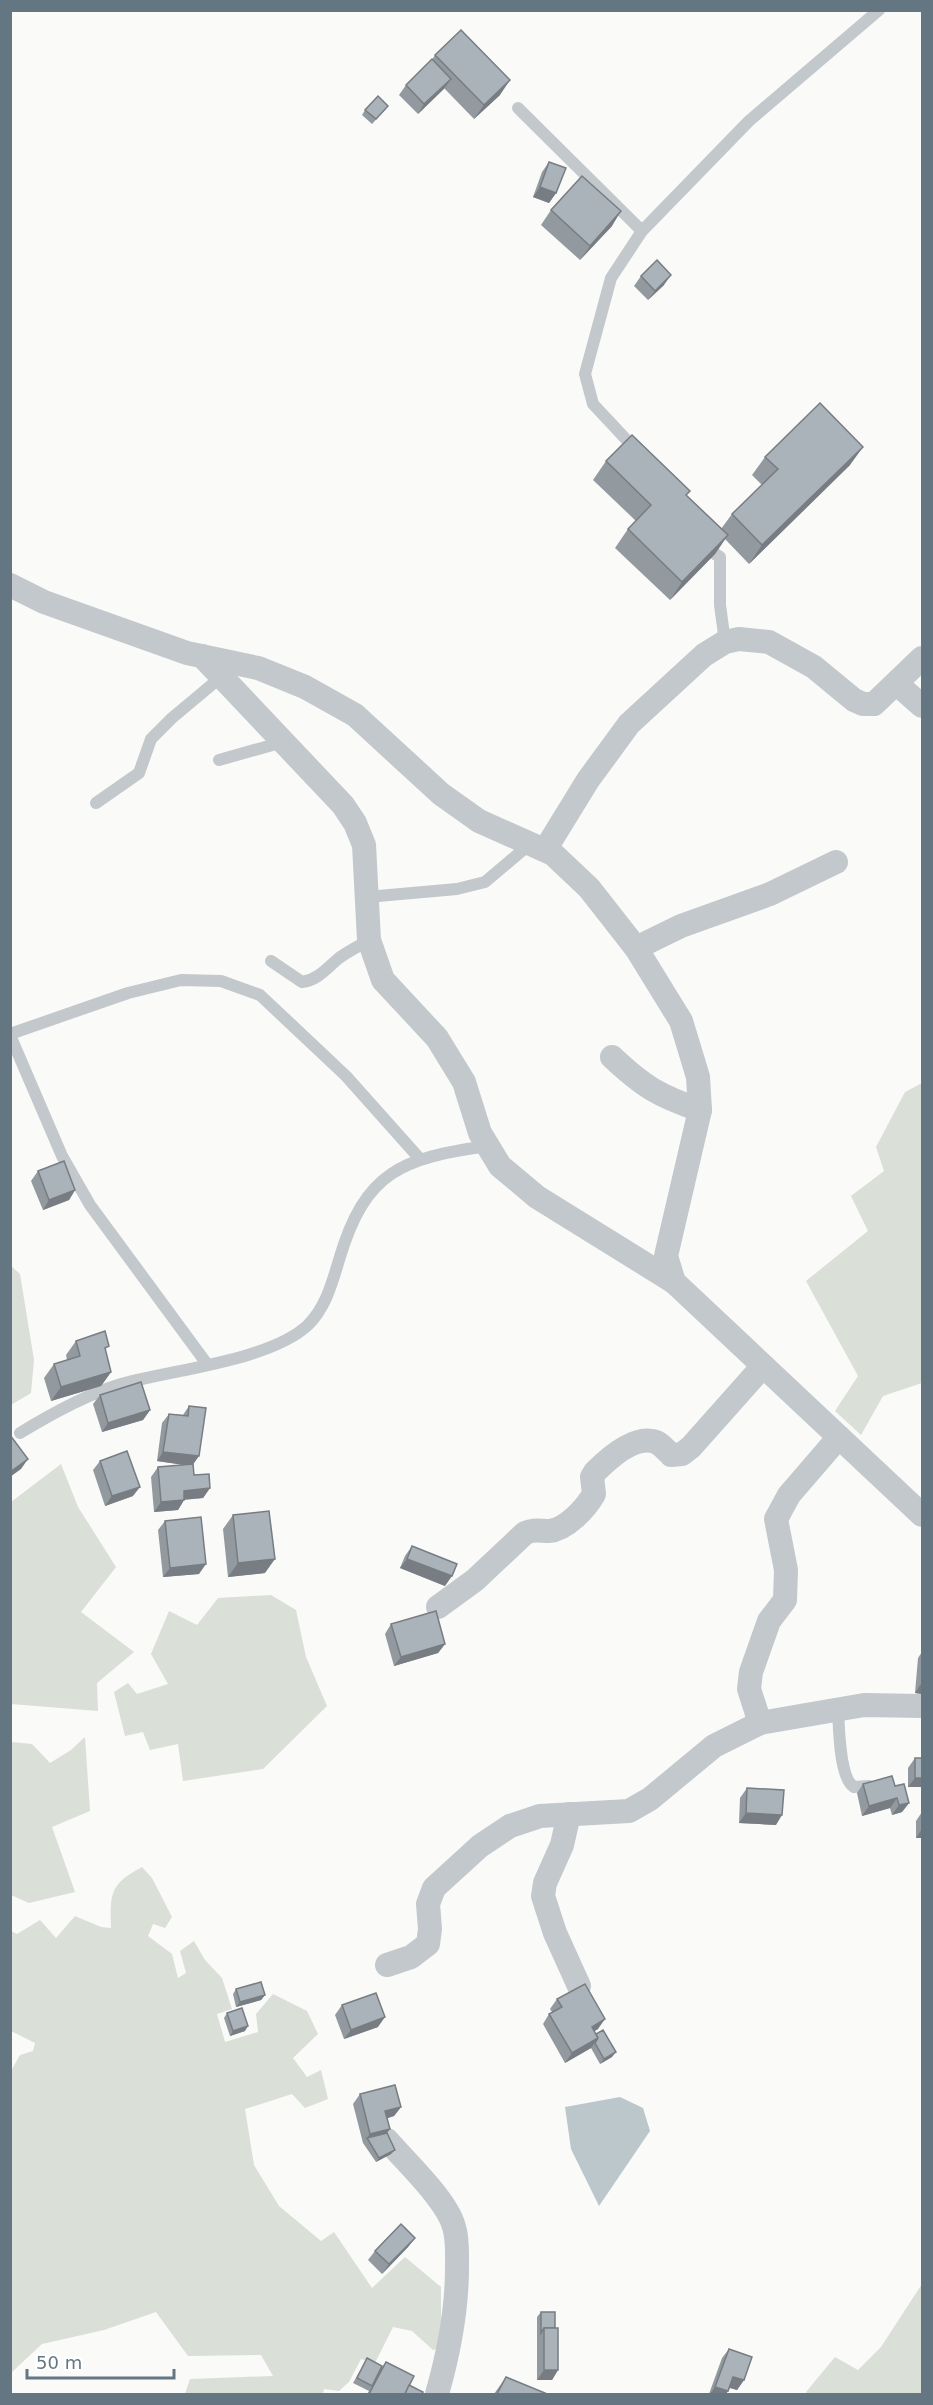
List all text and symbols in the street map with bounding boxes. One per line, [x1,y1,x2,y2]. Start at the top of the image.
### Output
scale bar [27,2342,174,2380]
text: 50 m [36,2352,82,2373]

